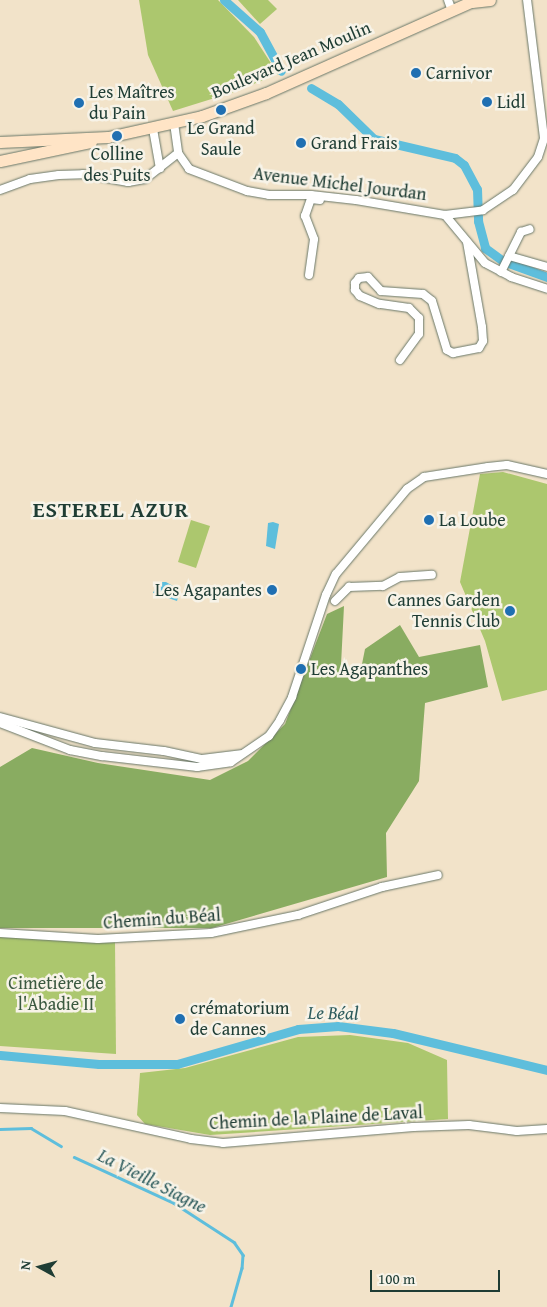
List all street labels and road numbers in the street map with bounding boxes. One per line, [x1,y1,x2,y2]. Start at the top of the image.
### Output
street label: Boulevard Jean Moulin [208,17,374,103]
street label: Avenue Michel Jourdan [252,163,428,205]
street label: Chemin du Béal [103,904,221,934]
street label: Chemin de la Plaine de Laval [209,1102,423,1134]

